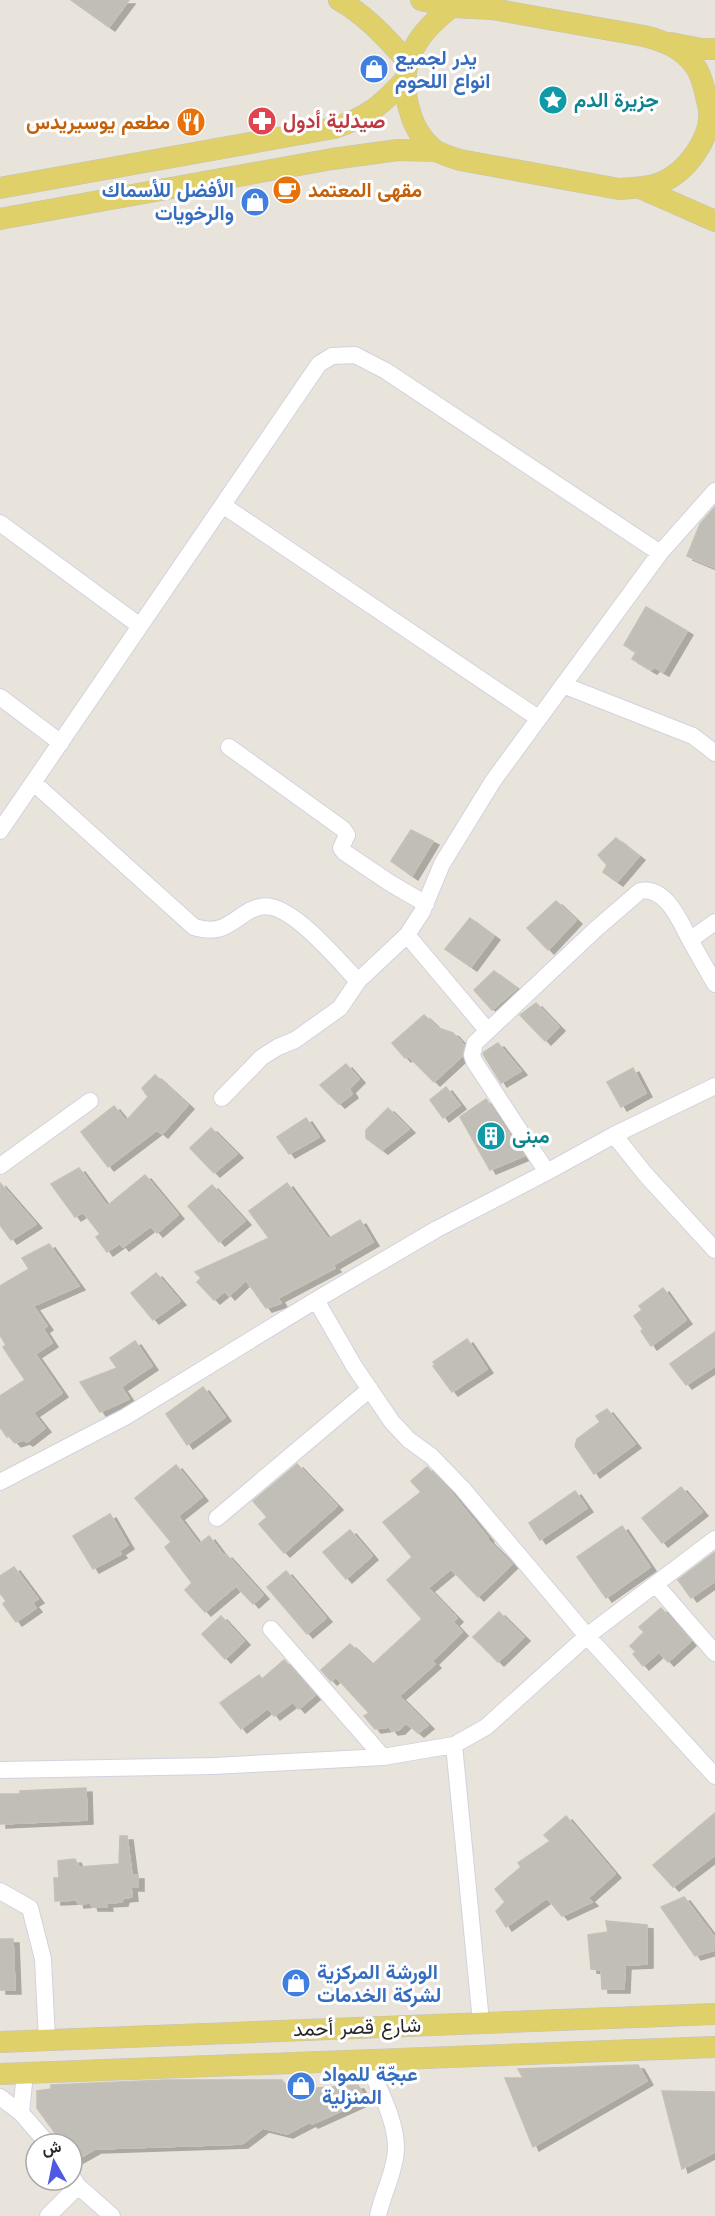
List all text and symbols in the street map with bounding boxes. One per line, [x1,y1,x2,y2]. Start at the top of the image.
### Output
place label: يدر لجميع انواع اللحوم [395,46,490,95]
shop icon: يدر لجميع انواع اللحوم [358,53,390,85]
place icon: جزيرة الدم [537,84,569,116]
place label: جزيرة الدم [574,88,659,113]
pharmacy icon: صيدلية أدول [246,105,278,137]
restaurant icon: مطعم يوسيريدس [175,106,207,138]
place label: صيدلية أدول [283,109,385,134]
place label: مطعم يوسيريدس [26,110,170,135]
cafe icon: مقهى المعتمد [271,174,303,206]
place label: الأفضل للأسماك والرخويات [102,178,234,226]
place label: مقهى المعتمد [308,178,422,203]
shop icon: الأفضل للأسماك والرخويات [239,186,271,218]
building icon: مبنى [475,1120,507,1152]
place label: مبنى [512,1124,550,1148]
place label: الورشة المركزية لشركة الخدمات [317,1960,441,2008]
shop icon: الورشة المركزية لشركة الخدمات [280,1967,312,1999]
street label: شارع قصر أحمد [293,2013,421,2043]
place label: عبجّة للمواد المنزلية [322,2062,418,2110]
shop icon: عبجّة للمواد المنزلية [285,2070,317,2102]
north arrow [24,2132,84,2192]
text: ش [41,2137,63,2159]

